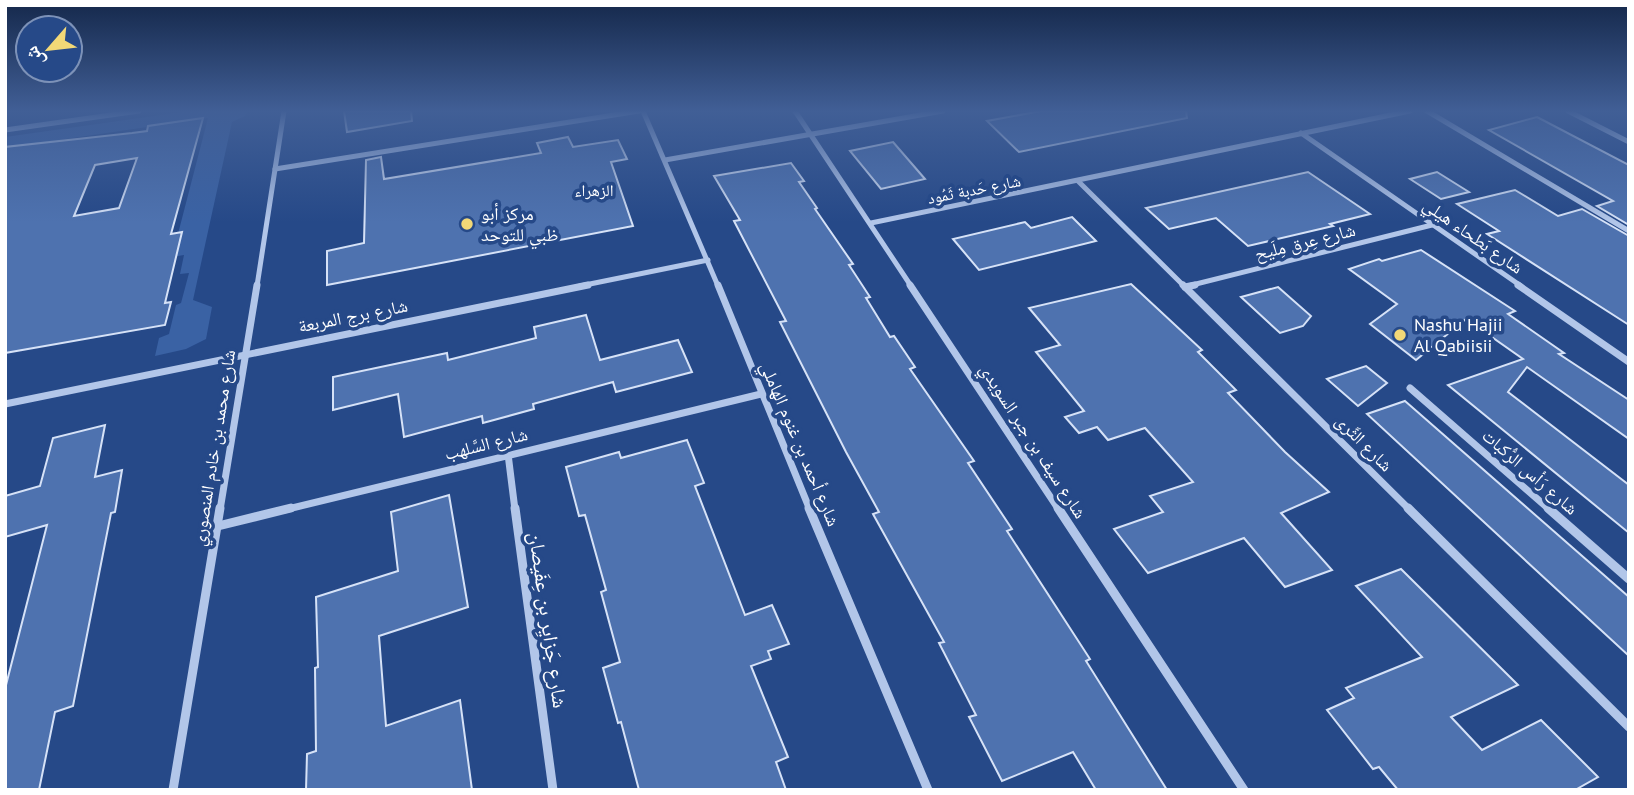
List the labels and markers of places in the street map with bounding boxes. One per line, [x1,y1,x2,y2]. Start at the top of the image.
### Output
place label: مركز أبو ظبي للتوحد [481,202,558,250]
marker: مركز أبو ظبي للتوحد [459,216,475,232]
place label: Nashu Hajii Al Qabiisii [1414,313,1502,357]
marker: Nashu Hajii Al Qabiisii [1392,327,1408,343]

